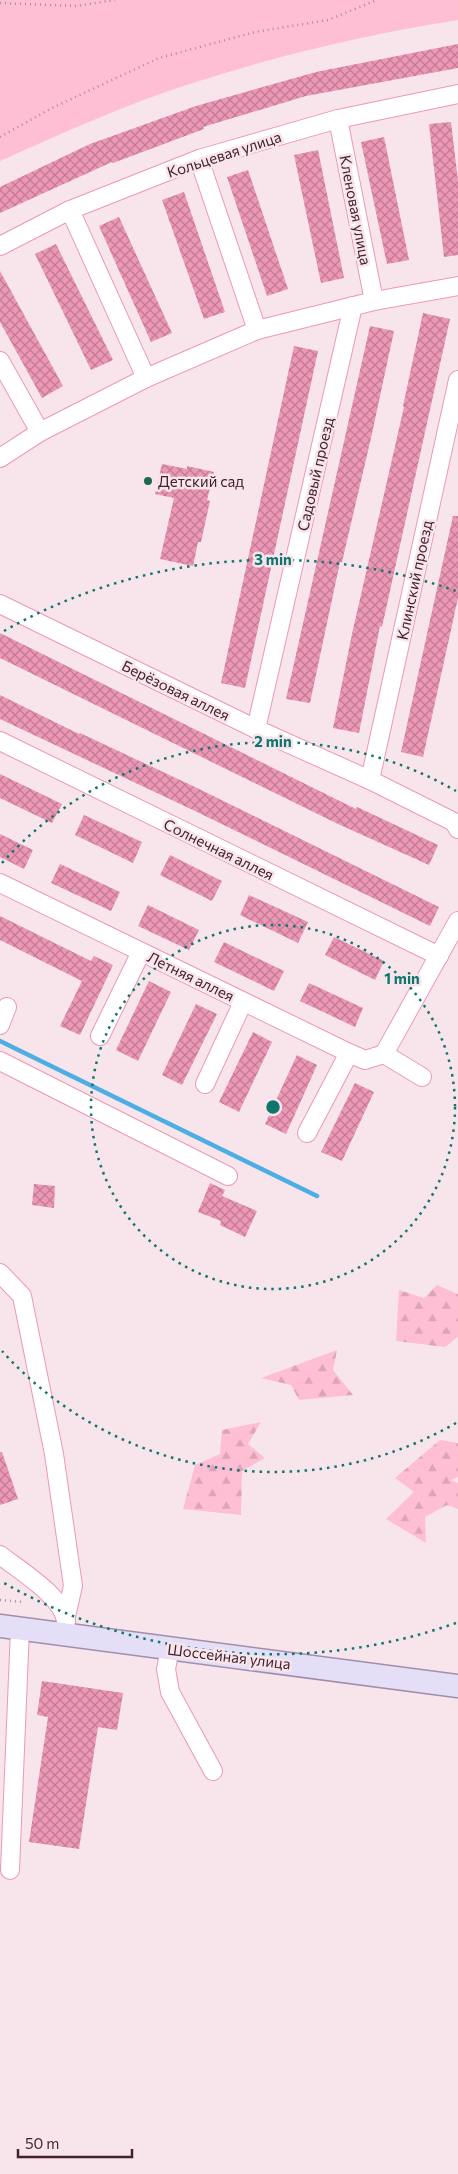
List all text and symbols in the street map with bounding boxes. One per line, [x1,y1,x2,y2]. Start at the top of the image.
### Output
street label: Кольцевая улица [165,127,283,181]
street label: Кленовая улица [337,153,375,267]
street label: Садовый проезд [293,415,337,533]
place label: Детский сад [158,472,244,490]
marker: Детский сад [142,475,154,487]
street label: Клинский проезд [393,518,435,641]
text: 3 min [254,550,292,568]
street label: Берёзовая аллея [119,656,233,724]
text: 2 min [254,732,292,750]
street label: Солнечная аллея [161,815,277,883]
street label: Летняя аллея [145,947,237,1005]
text: 1 min [384,969,420,987]
centre of rings [264,1098,282,1116]
street label: Шоссейная улица [166,1640,292,1672]
scale bar [18,2126,131,2158]
text: 50 m [25,2134,59,2152]

